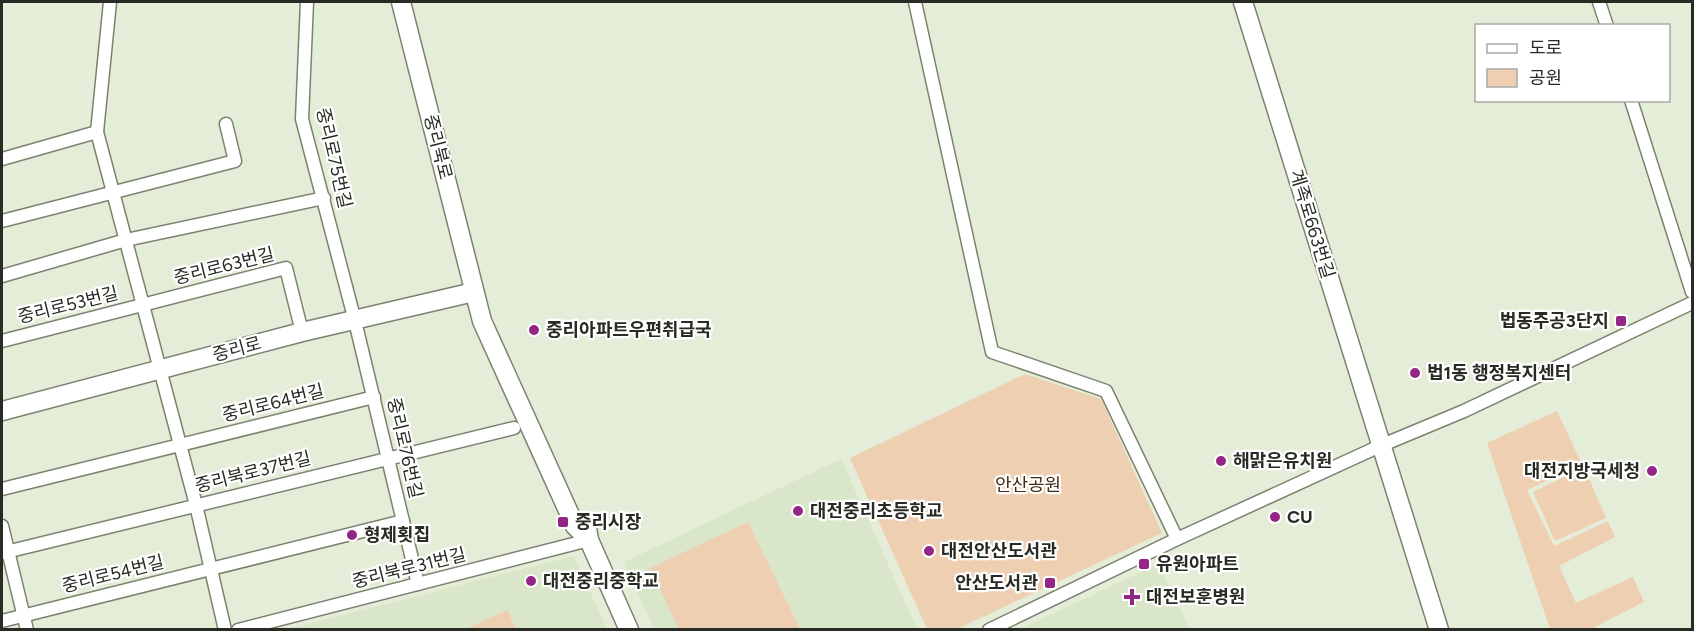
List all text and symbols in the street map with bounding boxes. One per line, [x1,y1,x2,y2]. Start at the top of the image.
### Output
legend [1475,24,1670,102]
text: 도로 [1529,37,1562,59]
text: 공원 [1529,67,1562,89]
street label: 중리로75번길 [312,105,356,211]
street label: 중리북로 [419,112,457,182]
street label: 계족로663번길 [1285,167,1339,281]
street label: 중리로63번길 [171,243,277,289]
street label: 중리로53번길 [15,282,121,328]
place label: 법동주공3단지 [1500,310,1609,332]
marker: 법동주공3단지 [1614,314,1628,328]
place label: 중리아파트우편취급국 [546,319,712,341]
marker: 중리아파트우편취급국 [527,323,541,337]
street label: 중리로 [210,332,264,366]
place label: 법1동 행정복지센터 [1427,362,1571,384]
marker: 법1동 행정복지센터 [1408,366,1422,380]
street label: 중리로64번길 [220,380,326,426]
street label: 중리로76번길 [383,396,427,500]
street label: 중리북로37번길 [193,447,313,497]
place label: 해맑은유치원 [1233,450,1332,472]
marker: 해맑은유치원 [1214,454,1228,468]
place label: 대전지방국세청 [1524,460,1640,482]
marker: 대전지방국세청 [1645,464,1659,478]
park label: 안산공원 [995,474,1061,496]
place label: 대전중리초등학교 [810,500,942,522]
marker: 대전중리초등학교 [791,504,805,518]
place label: CU [1287,506,1313,528]
marker: CU [1268,510,1282,524]
place label: 중리시장 [575,511,642,533]
marker: 중리시장 [556,515,570,529]
place label: 형제횟집 [364,524,430,546]
marker: 형제횟집 [345,528,359,542]
place label: 대전안산도서관 [941,540,1057,562]
street label: 중리북로31번길 [350,543,468,593]
marker: 대전안산도서관 [922,544,936,558]
street label: 중리로54번길 [60,551,166,597]
place label: 유원아파트 [1156,553,1239,575]
marker: 유원아파트 [1137,557,1151,571]
place label: 대전중리중학교 [543,570,659,592]
place label: 안산도서관 [955,572,1038,594]
marker: 대전중리중학교 [524,574,538,588]
marker: 안산도서관 [1043,576,1057,590]
place label: 대전보훈병원 [1146,586,1245,608]
marker: 대전보훈병원 [1123,588,1141,606]

